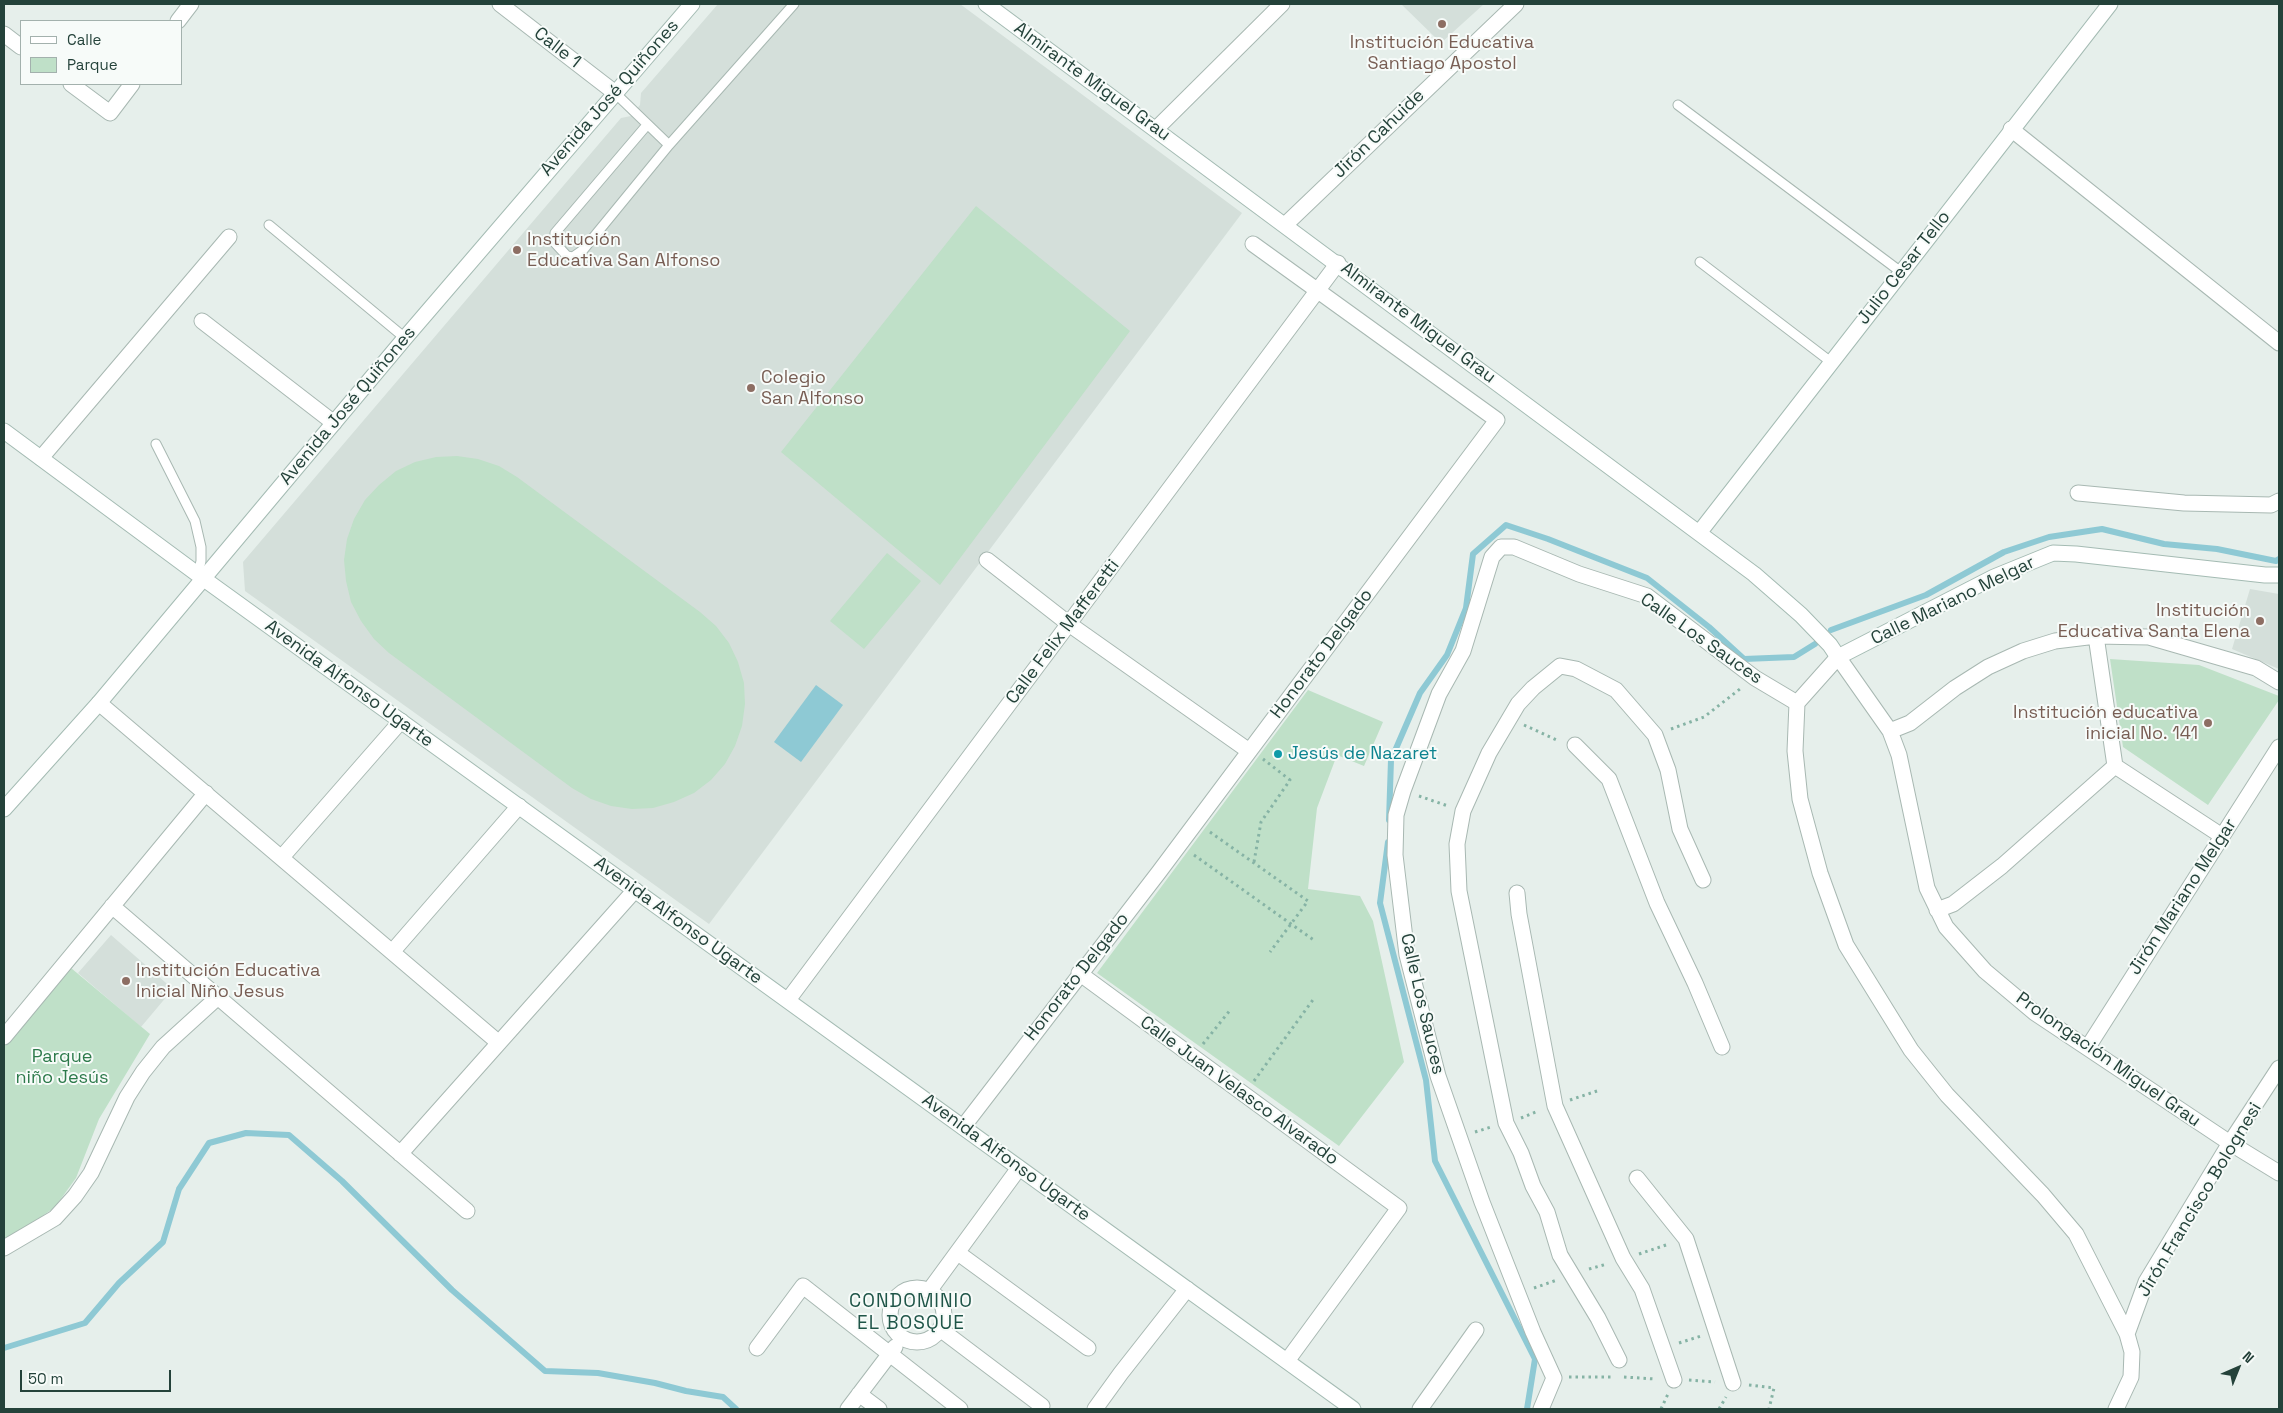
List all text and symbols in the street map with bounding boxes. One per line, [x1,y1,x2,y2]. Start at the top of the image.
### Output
street label: Avenida José Quiñones [536,15,684,181]
street label: Almirante Miguel Grau [1010,18,1174,146]
marker: Institución Educativa Santiago Apostol [1436,18,1448,30]
legend [20,20,182,85]
street label: Calle 1 [529,23,585,73]
text: Calle [67,30,102,49]
place label: Institución Educativa Santiago Apostol [1350,32,1534,74]
text: Parque [67,55,118,74]
street label: Jirón Cahuide [1329,85,1429,183]
street label: Julio Cesar Tello [1853,207,1955,329]
place label: Institución Educativa San Alfonso [527,229,720,272]
marker: Institución Educativa San Alfonso [511,244,523,256]
street label: Almirante Miguel Grau [1336,258,1500,388]
street label: Avenida José Quiñones [275,322,421,490]
place label: Colegio San Alfonso [761,367,864,409]
marker: Colegio San Alfonso [745,382,757,394]
street label: Calle Mariano Melgar [1868,552,2038,650]
street label: Calle Felix Mafferetti [1002,555,1124,709]
street label: Honorato Delgado [1266,585,1378,723]
street label: Calle Los Sauces [1636,589,1766,689]
place label: Institución Educativa Santa Elena [2058,600,2250,642]
marker: Institución Educativa Santa Elena [2254,615,2266,627]
street label: Avenida Alfonso Ugarte [261,616,437,752]
place label: Institución educativa inicial No. 141 [2013,702,2198,744]
marker: Institución educativa inicial No. 141 [2202,717,2214,729]
place label: Jesús de Nazaret [1288,743,1437,765]
marker: Jesús de Nazaret [1272,748,1284,760]
street label: Jirón Mariano Melgar [2124,815,2242,979]
street label: Avenida Alfonso Ugarte [590,853,766,989]
street label: Honorato Delgado [1020,909,1134,1045]
street label: Calle Los Sauces [1395,931,1449,1077]
place label: Institución Educativa Inicial Niño Jesus [136,960,320,1002]
marker: Institución Educativa Inicial Niño Jesus [120,975,132,987]
street label: Prolongación Miguel Grau [2012,988,2204,1132]
street label: Calle Juan Velasco Alvarado [1136,1012,1342,1170]
park label: Parque niño Jesús [15,1046,109,1088]
street label: Avenida Alfonso Ugarte [918,1090,1094,1226]
street label: Jirón Francisco Bolognesi [2133,1099,2267,1301]
district label: CONDOMINIO EL BOSQUE [848,1291,974,1335]
north arrow [2213,1343,2263,1393]
text: N [2239,1347,2258,1367]
scale bar [22,1360,174,1392]
text: 50 m [28,1369,63,1388]

